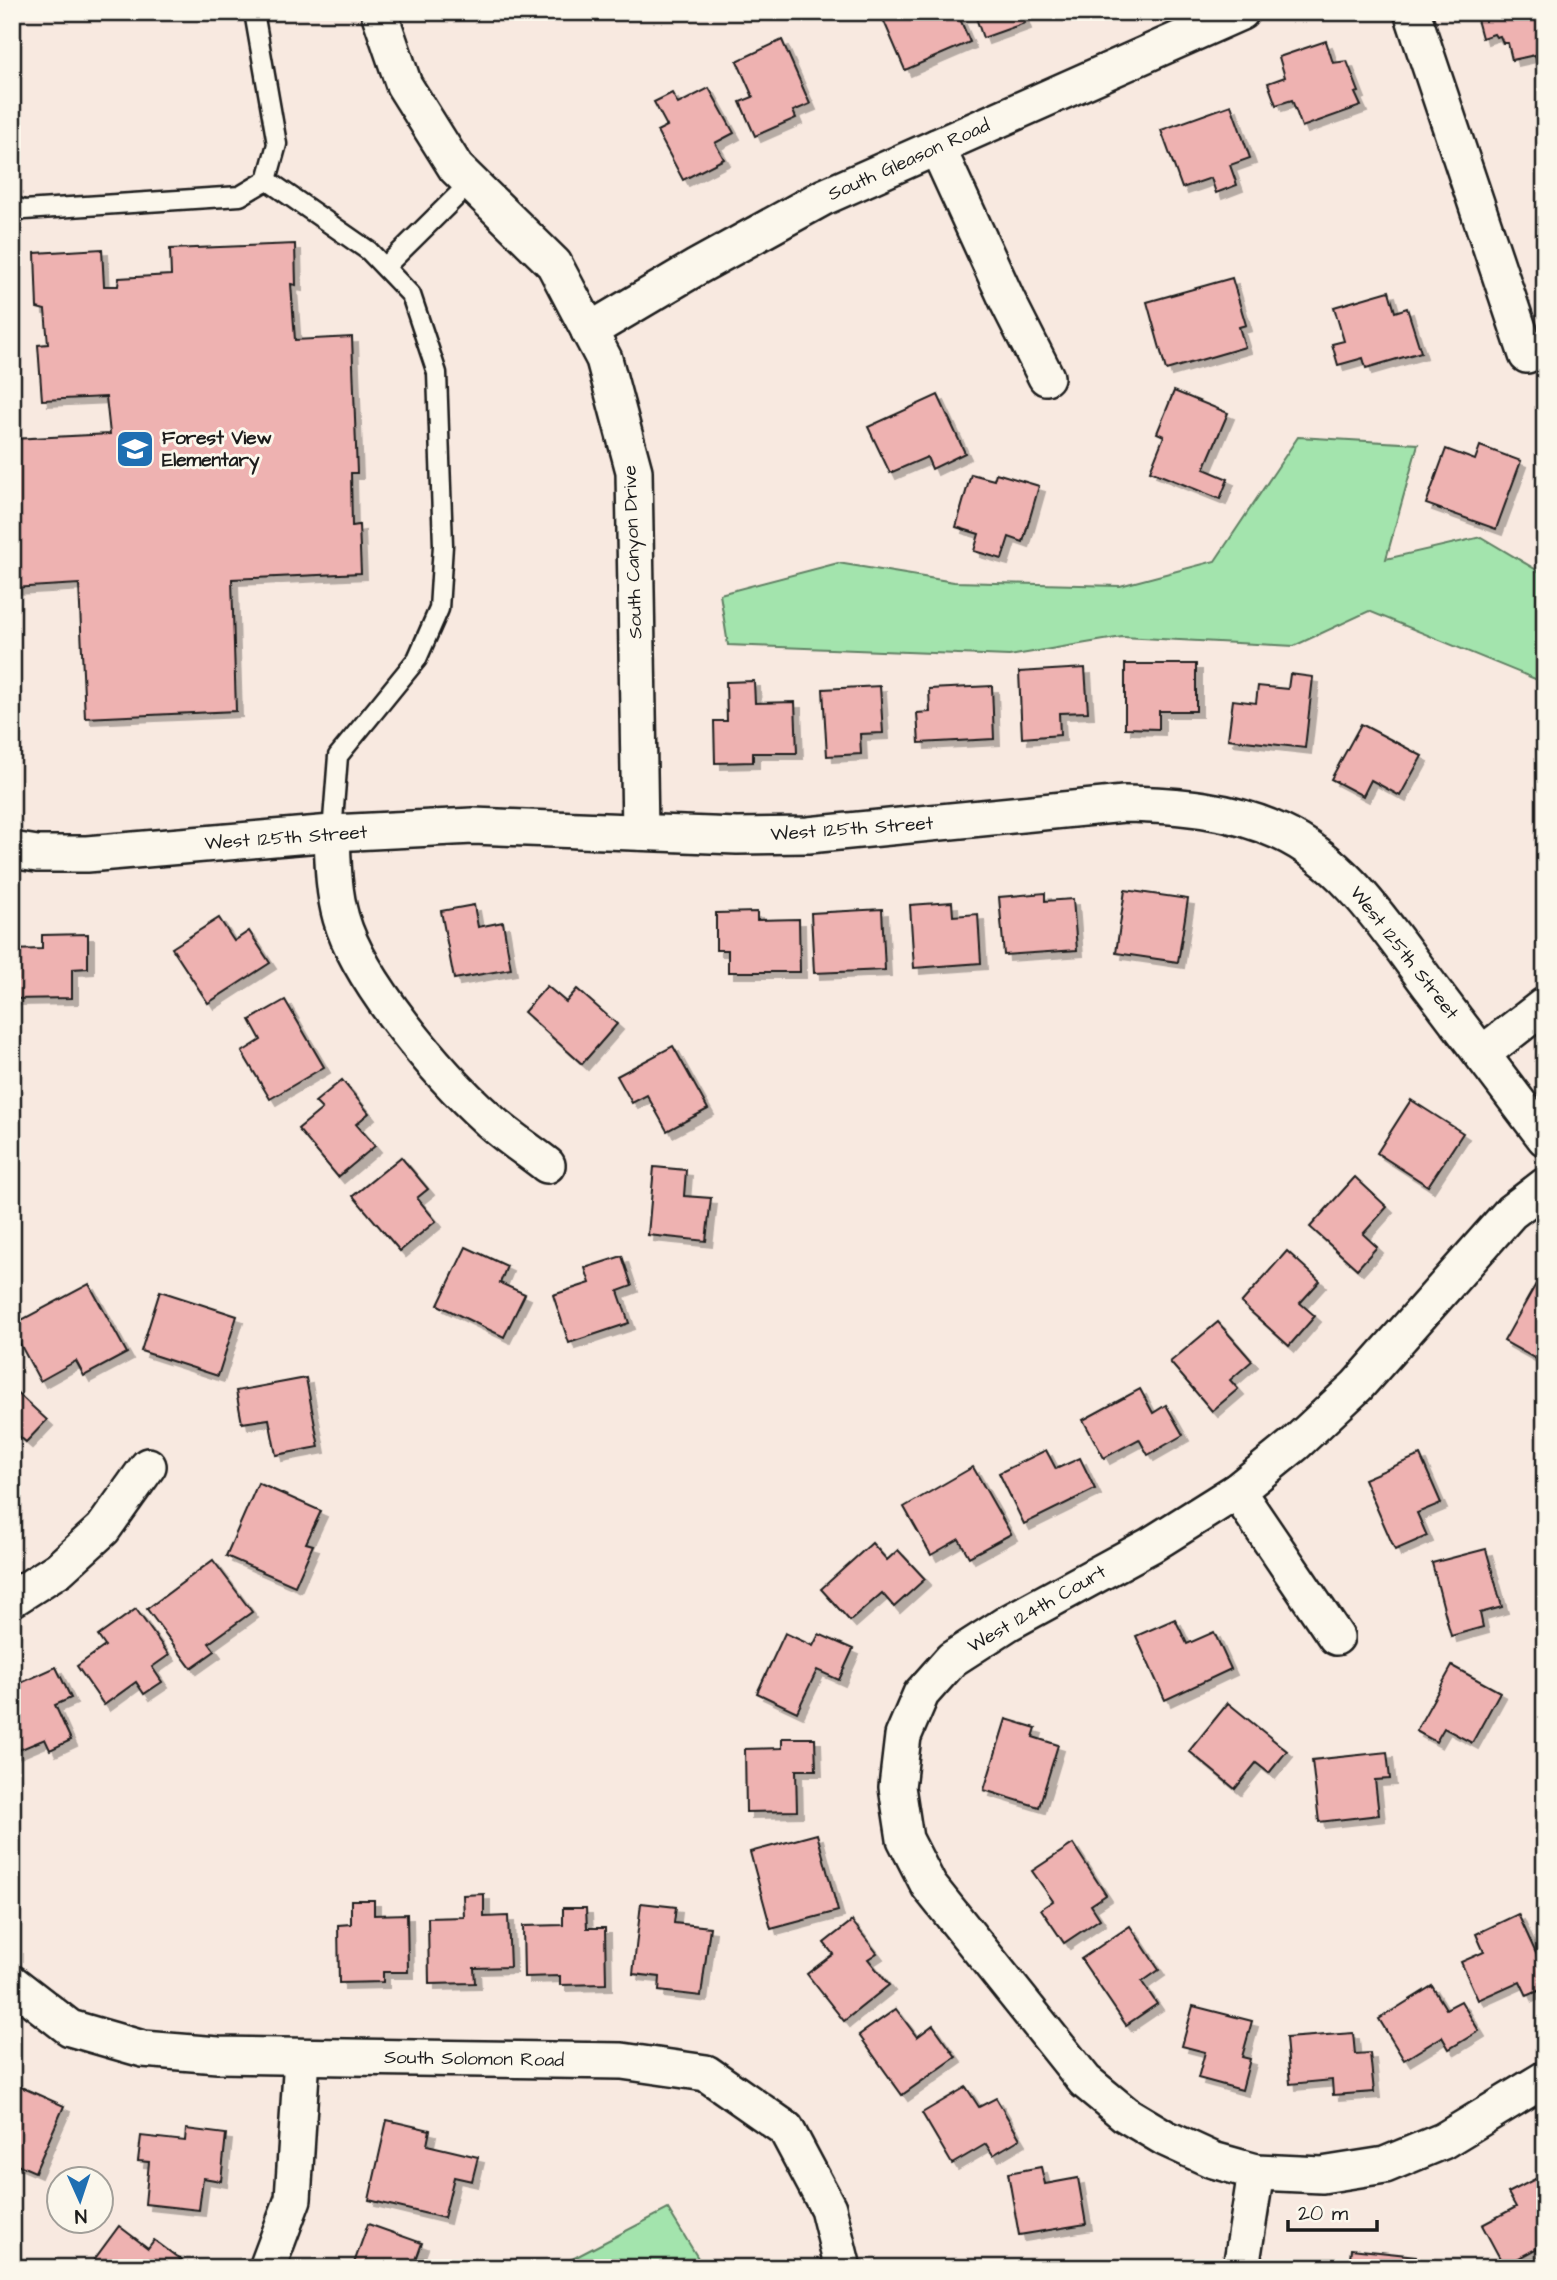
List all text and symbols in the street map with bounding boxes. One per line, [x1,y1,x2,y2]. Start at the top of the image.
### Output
street label: South Gleason Road [824,112,994,208]
place label: Forest View Elementary [162,425,272,475]
school or university icon: Forest View Elementary [114,428,156,470]
street label: South Canyon Drive [616,465,651,639]
street label: West 125th Street [770,810,935,848]
street label: West 125th Street [204,819,369,857]
street label: West 125th Street [1343,880,1465,1026]
street label: West 124th Court [963,1558,1112,1660]
street label: South Solomon Road [384,2044,564,2074]
north arrow [46,2164,116,2234]
scale bar [1288,2189,1377,2233]
text: 20 m [1298,2199,1349,2228]
text: N [74,2202,87,2229]

